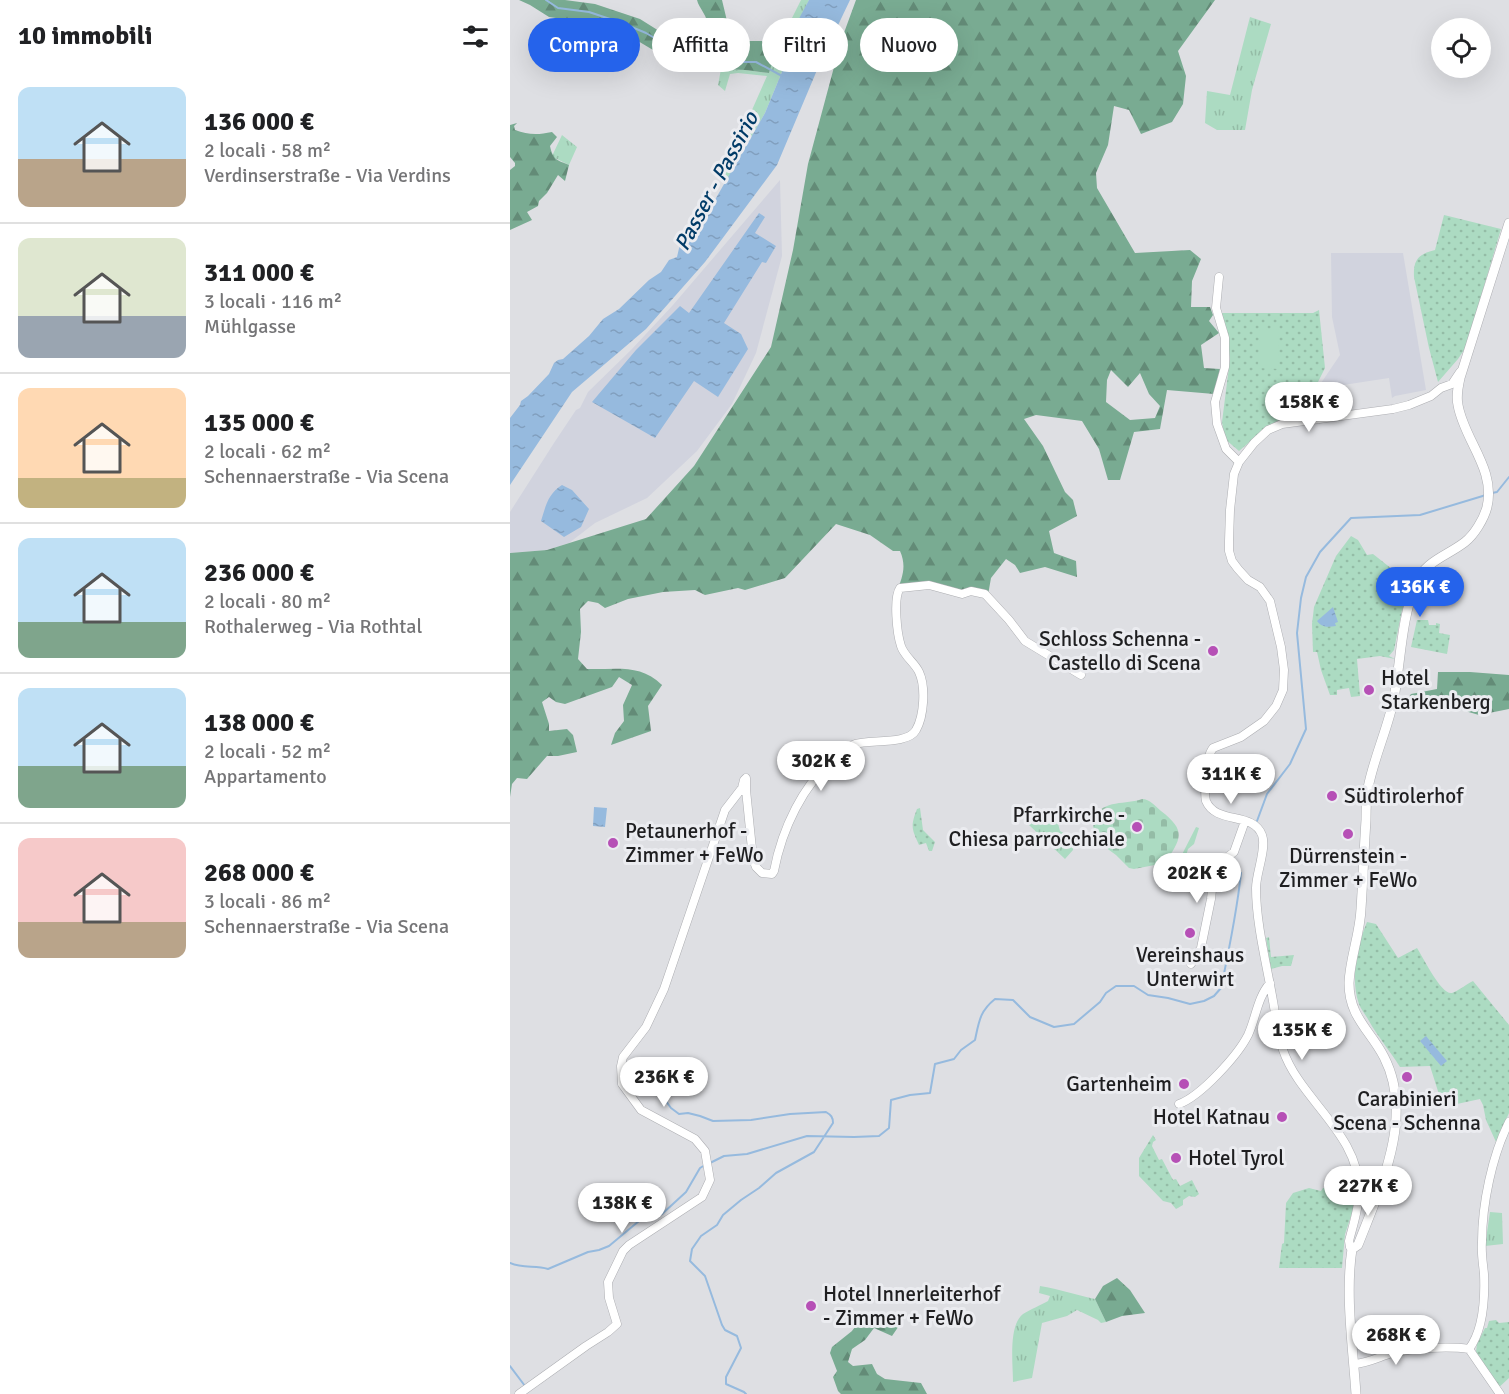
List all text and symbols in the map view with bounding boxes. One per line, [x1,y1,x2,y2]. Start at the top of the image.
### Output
chip: Compra [528,18,640,72]
chip: Affitta [652,18,750,72]
chip: Filtri [762,18,848,72]
chip: Nuovo [860,18,958,72]
map controls [1431,18,1491,78]
button: locate [1431,18,1491,78]
text: 10 immobili [18,20,152,52]
icon: filters [459,20,492,53]
text: 136 000 € [204,106,314,138]
water label: Passer - Passirio [668,106,765,255]
icon: home [66,111,138,183]
text: 2 locali · 58 m² [204,138,331,163]
text: Verdinserstraße - Via Verdins [204,163,451,188]
text: 311 000 € [204,257,314,289]
icon: home [66,262,138,334]
text: 3 locali · 116 m² [204,289,342,314]
text: Mühlgasse [204,314,296,339]
pin: 158K € [1260,382,1358,433]
text: 158K € [1279,389,1339,414]
text: 135 000 € [204,407,314,439]
icon: home [66,412,138,484]
text: 2 locali · 62 m² [204,439,331,464]
text: Schennaerstraße - Via Scena [204,464,449,489]
text: 236 000 € [204,557,314,589]
icon: home [66,562,138,634]
pin: 136K € [1371,567,1469,618]
text: 136K € [1390,574,1450,599]
text: 2 locali · 80 m² [204,589,331,614]
text: Rothalerweg - Via Rothtal [204,614,422,639]
place label: Schloss Schenna - Castello di Scena [1039,626,1201,676]
marker: Schloss Schenna - Castello di Scena [1206,644,1220,658]
place label: Hotel Starkenberg [1381,665,1491,715]
marker: Hotel Starkenberg [1362,683,1376,697]
text: 138 000 € [204,707,314,739]
icon: home [66,712,138,784]
text: 2 locali · 52 m² [204,739,331,764]
pin: 302K € [772,741,870,792]
text: 302K € [791,748,851,773]
pin: 311K € [1182,754,1280,805]
text: 311K € [1201,761,1261,786]
text: Appartamento [204,764,327,789]
place label: Südtirolerhof [1344,783,1464,809]
marker: Südtirolerhof [1325,789,1339,803]
place label: Pfarrkirche - Chiesa parrocchiale [949,802,1125,852]
place label: Petaunerhof - Zimmer + FeWo [625,818,764,868]
marker: Pfarrkirche - Chiesa parrocchiale [1130,820,1144,834]
marker: Dürrenstein - Zimmer + FeWo [1341,827,1355,841]
marker: Petaunerhof - Zimmer + FeWo [606,836,620,850]
place label: Dürrenstein - Zimmer + FeWo [1279,843,1417,893]
pin: 202K € [1148,853,1246,904]
text: 268 000 € [204,857,314,889]
text: 202K € [1167,860,1227,885]
icon: home [66,862,138,934]
text: 3 locali · 86 m² [204,889,331,914]
text: Schennaerstraße - Via Scena [204,914,449,939]
marker: Vereinshaus Unterwirt [1183,926,1197,940]
place label: Vereinshaus Unterwirt [1136,942,1244,992]
pin: 135K € [1253,1010,1351,1061]
text: 135K € [1272,1017,1332,1042]
pin: 236K € [615,1057,713,1108]
text: 236K € [634,1064,694,1089]
marker: Carabinieri Scena - Schenna [1400,1070,1414,1084]
place label: Gartenheim [1066,1071,1172,1097]
marker: Gartenheim [1177,1077,1191,1091]
place label: Carabinieri Scena - Schenna [1333,1086,1481,1136]
place label: Hotel Katnau [1153,1104,1270,1130]
marker: Hotel Katnau [1275,1110,1289,1124]
place label: Hotel Tyrol [1188,1145,1284,1171]
marker: Hotel Tyrol [1169,1151,1183,1165]
pin: 227K € [1319,1166,1417,1217]
text: 227K € [1338,1173,1398,1198]
pin: 138K € [573,1183,671,1234]
text: 138K € [592,1190,652,1215]
place label: Hotel Innerleiterhof - Zimmer + FeWo [823,1281,1001,1331]
marker: Hotel Innerleiterhof - Zimmer + FeWo [804,1299,818,1313]
pin: 268K € [1347,1315,1445,1366]
text: 268K € [1366,1322,1426,1347]

